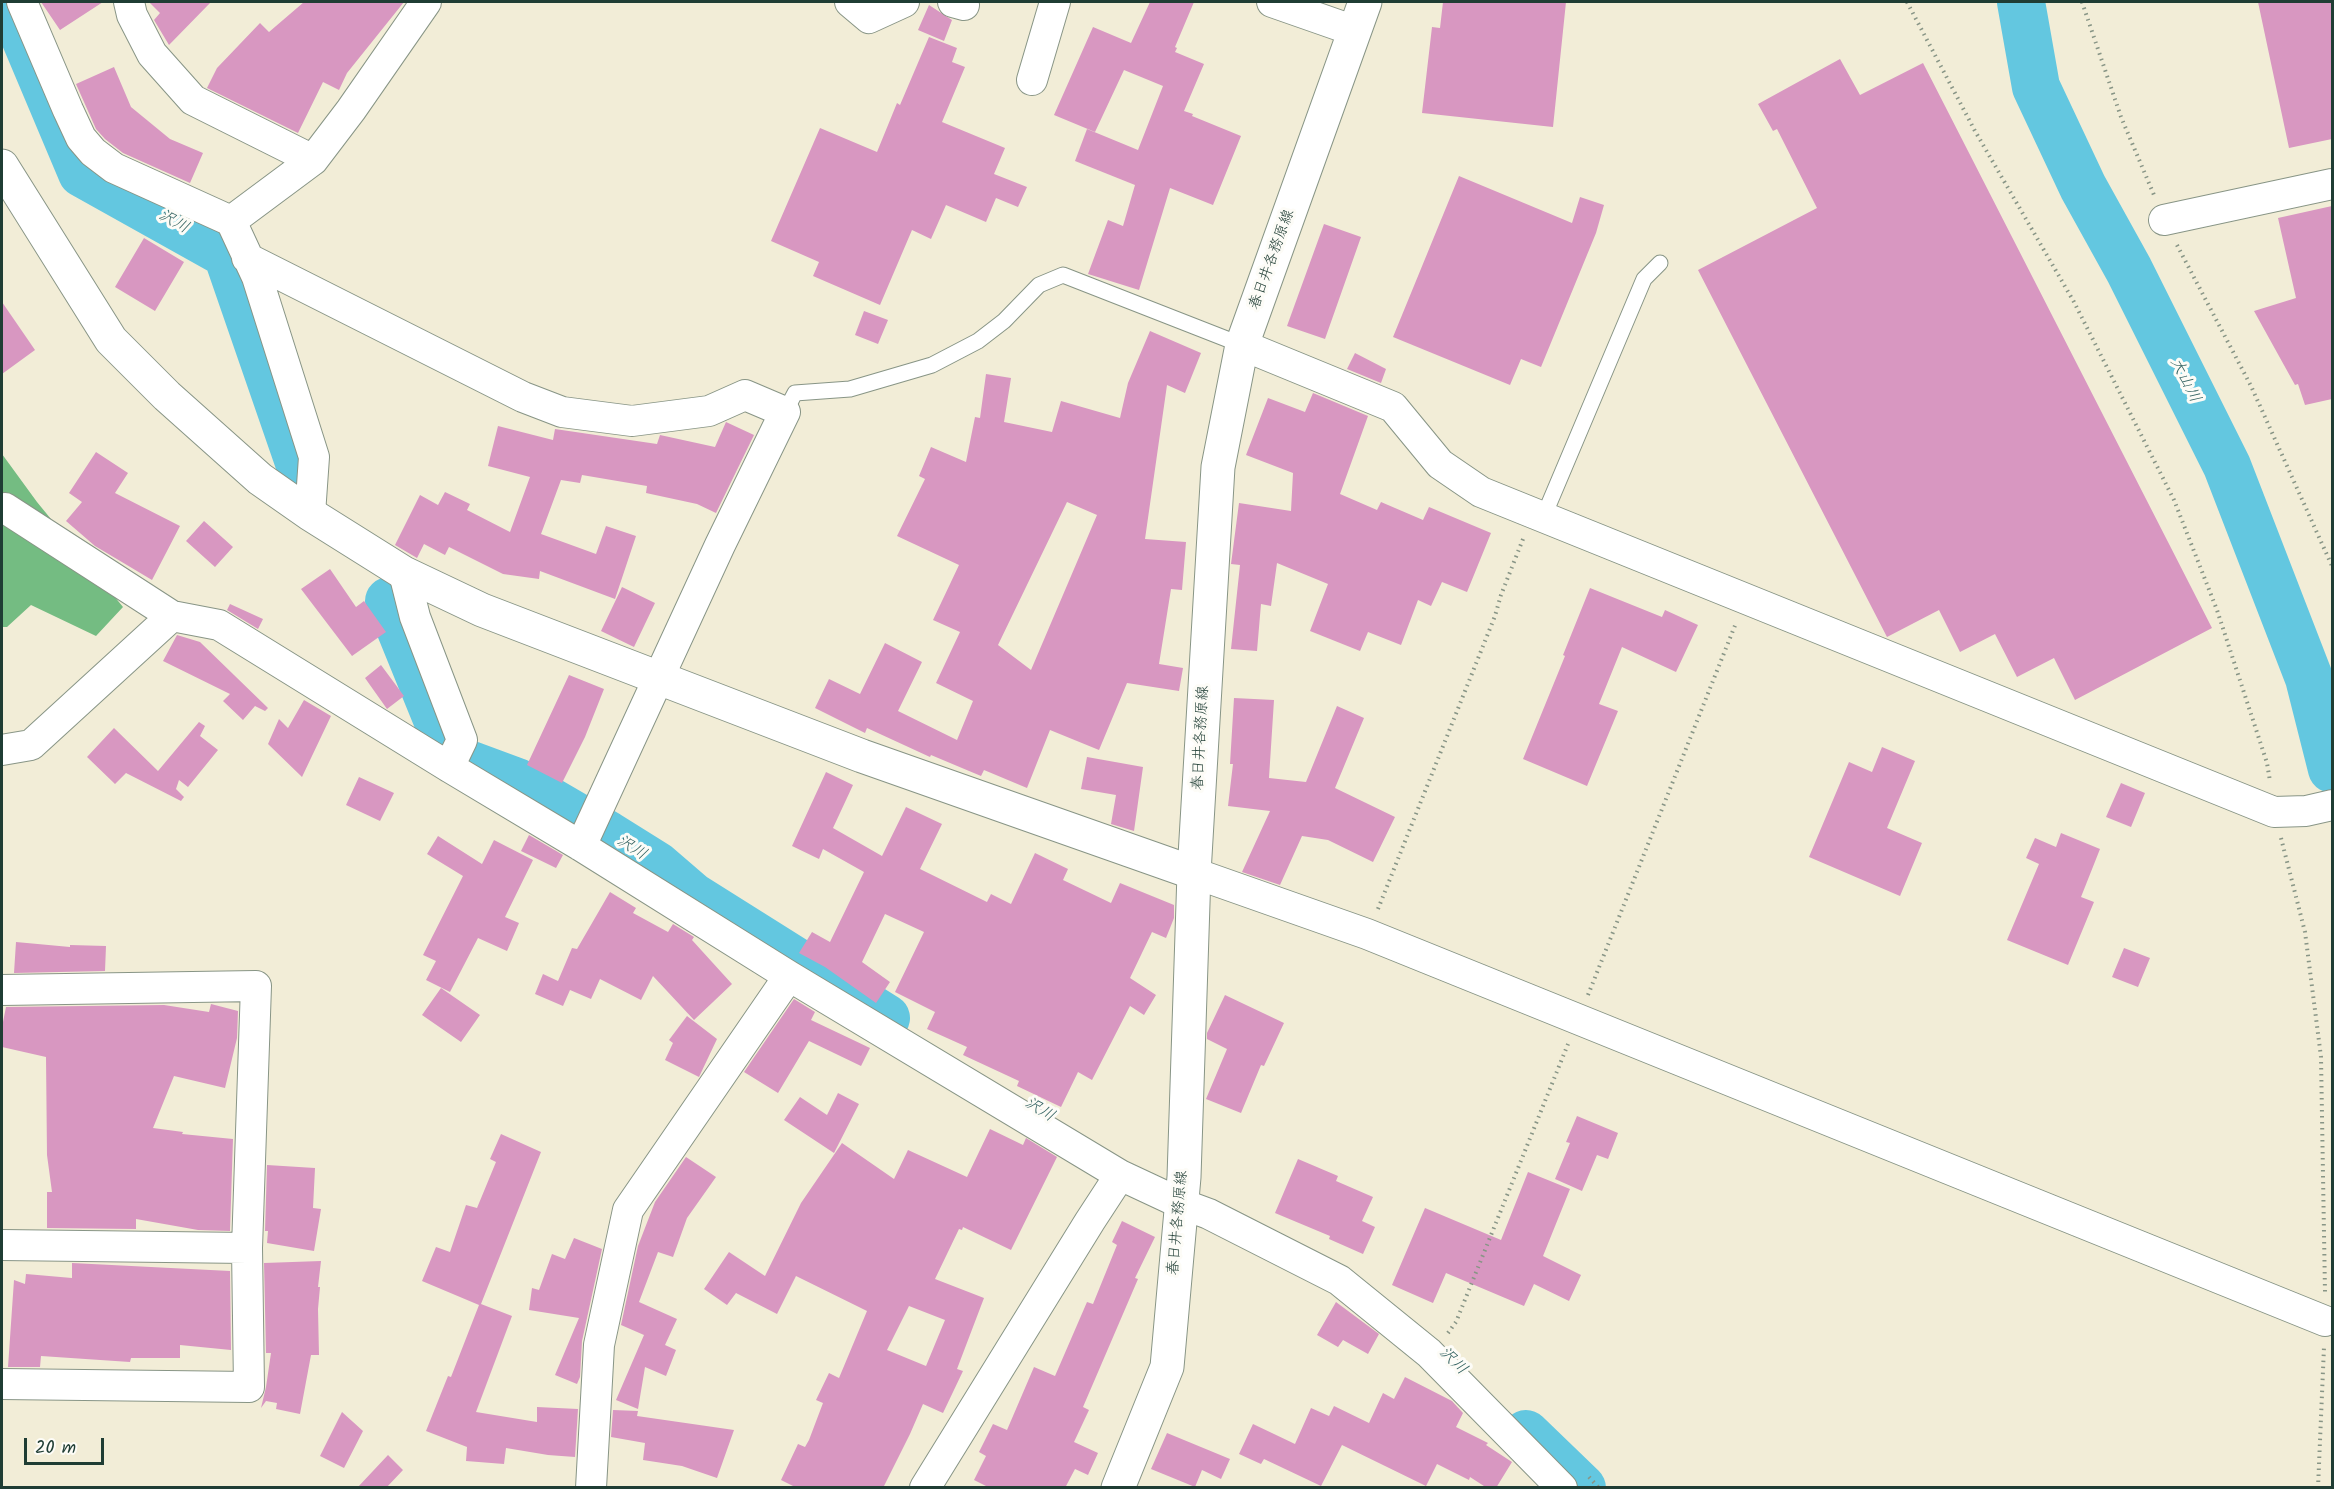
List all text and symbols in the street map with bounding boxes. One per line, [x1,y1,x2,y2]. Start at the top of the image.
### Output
water label: 沢川 [154,207,192,239]
street label: 春日井各務原線 [1247,208,1299,312]
water label: 大山川 [2165,355,2203,407]
street label: 春日井各務原線 [1190,685,1214,791]
water label: 沢川 [612,832,650,866]
water label: 沢川 [1020,1095,1058,1127]
street label: 春日井各務原線 [1165,1170,1193,1276]
water label: 沢川 [1434,1344,1470,1380]
scale bar [27,1426,106,1464]
text: 20 m [35,1434,76,1463]

